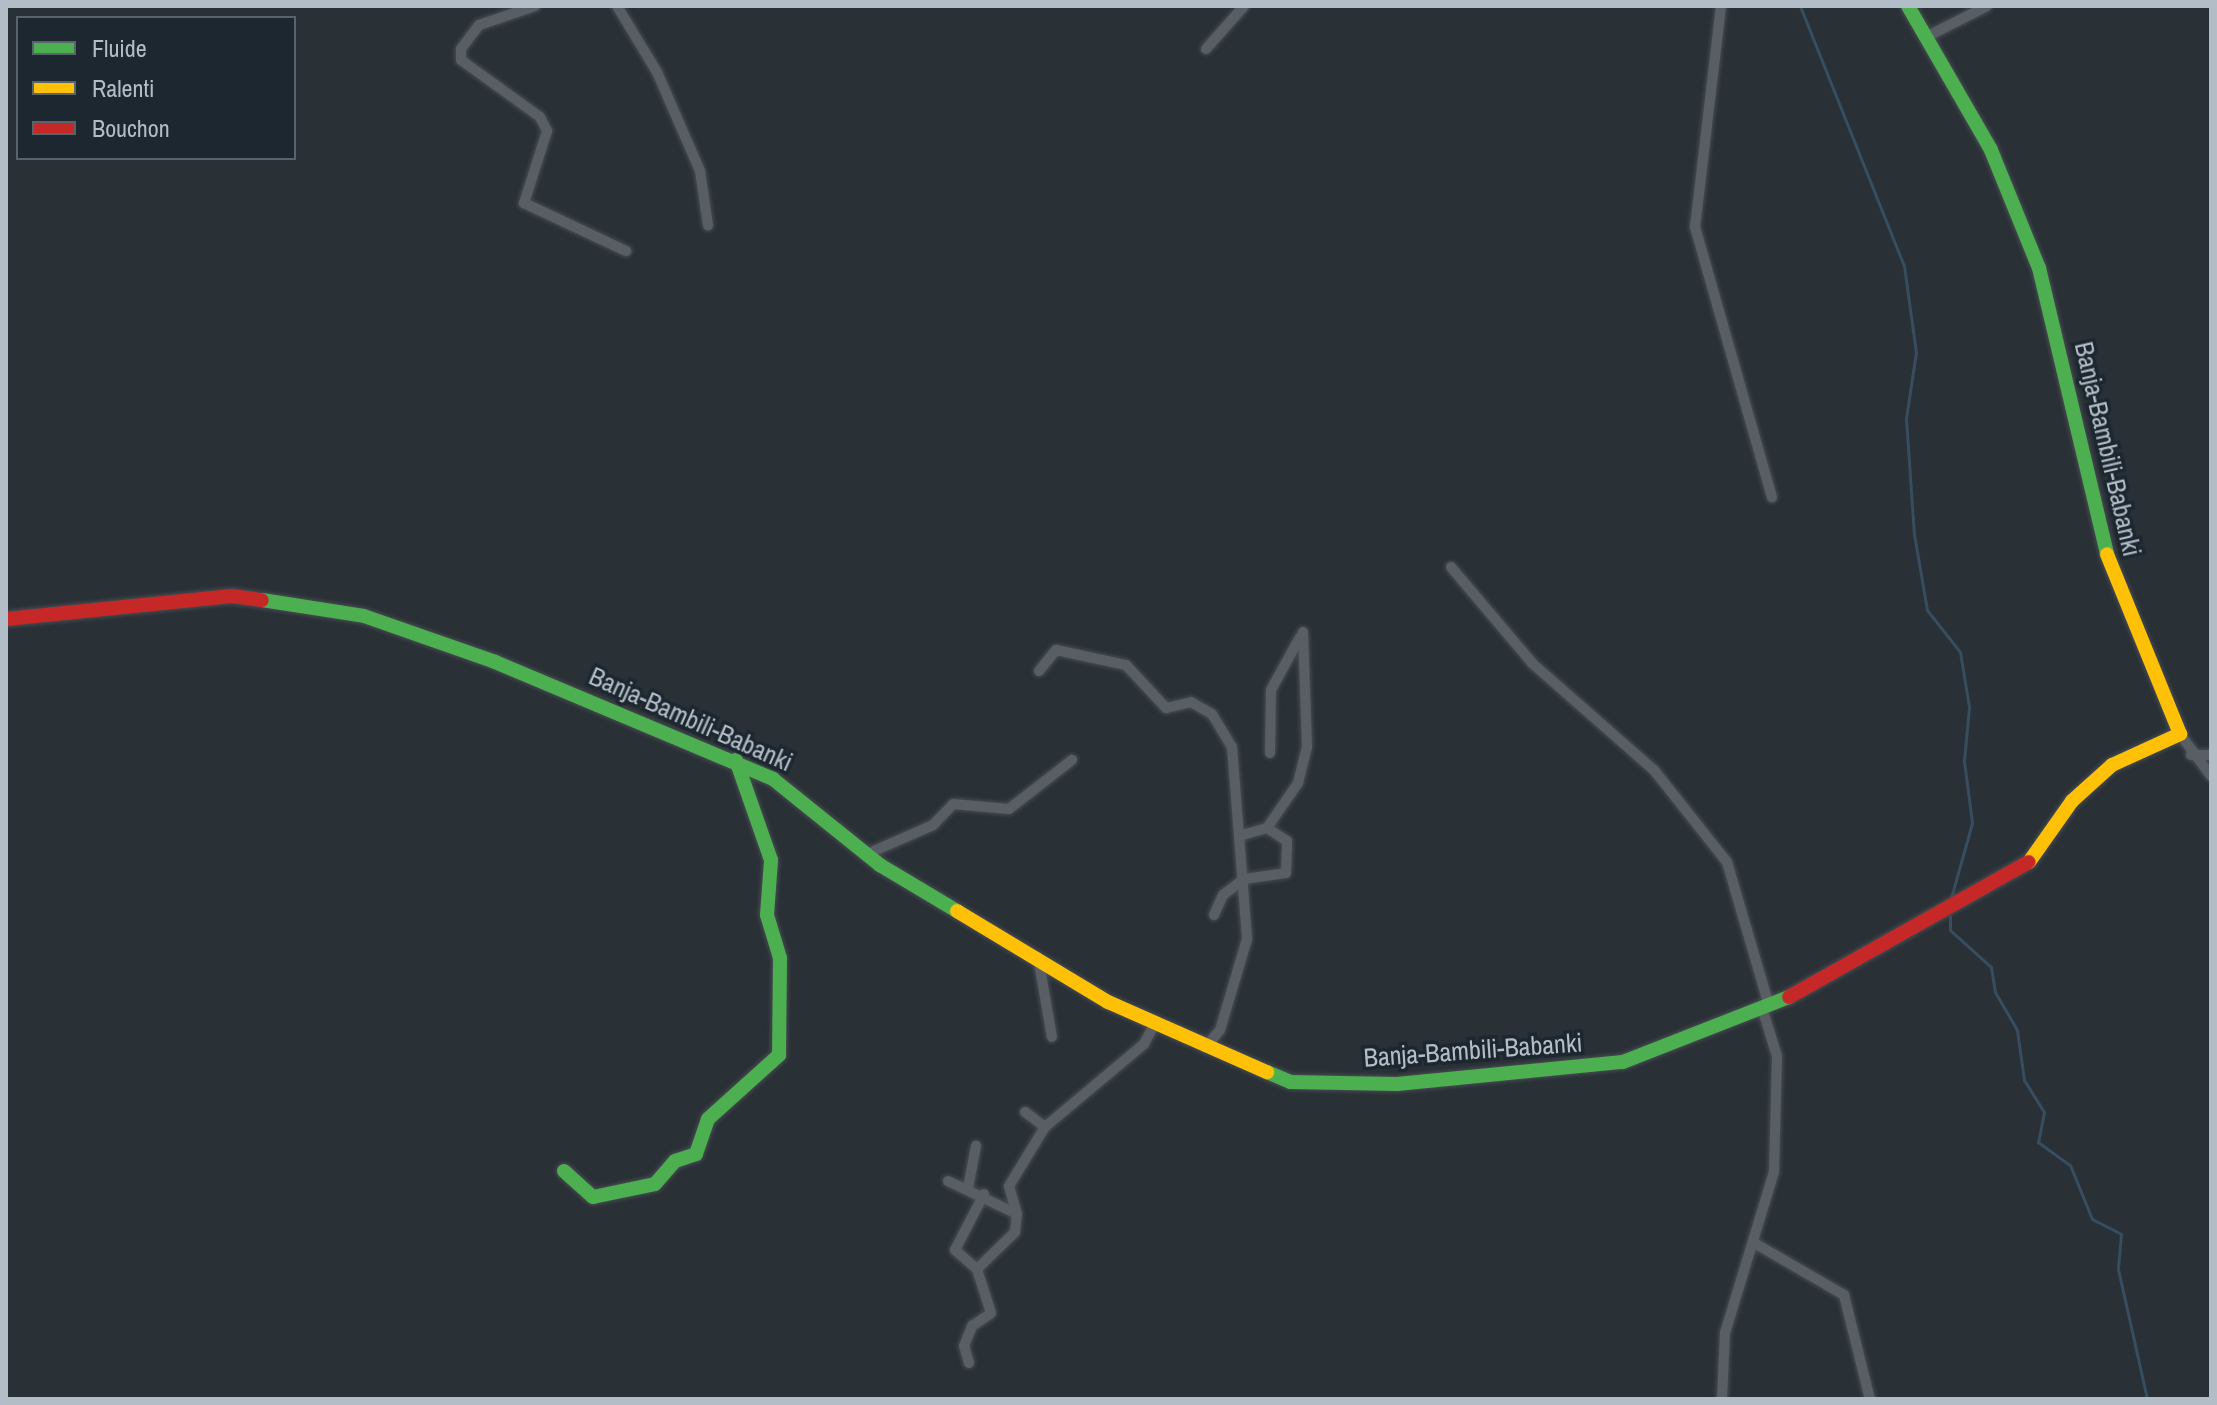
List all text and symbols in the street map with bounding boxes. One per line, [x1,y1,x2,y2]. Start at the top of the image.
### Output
legend [16,16,296,160]
text: Fluide [92,32,147,64]
text: Ralenti [92,72,154,104]
text: Bouchon [92,112,170,144]
street label: Banja-Bambili-Babanki [2068,339,2148,559]
street label: Banja-Bambili-Babanki [585,660,797,778]
street label: Banja-Bambili-Babanki [1363,1027,1583,1073]

